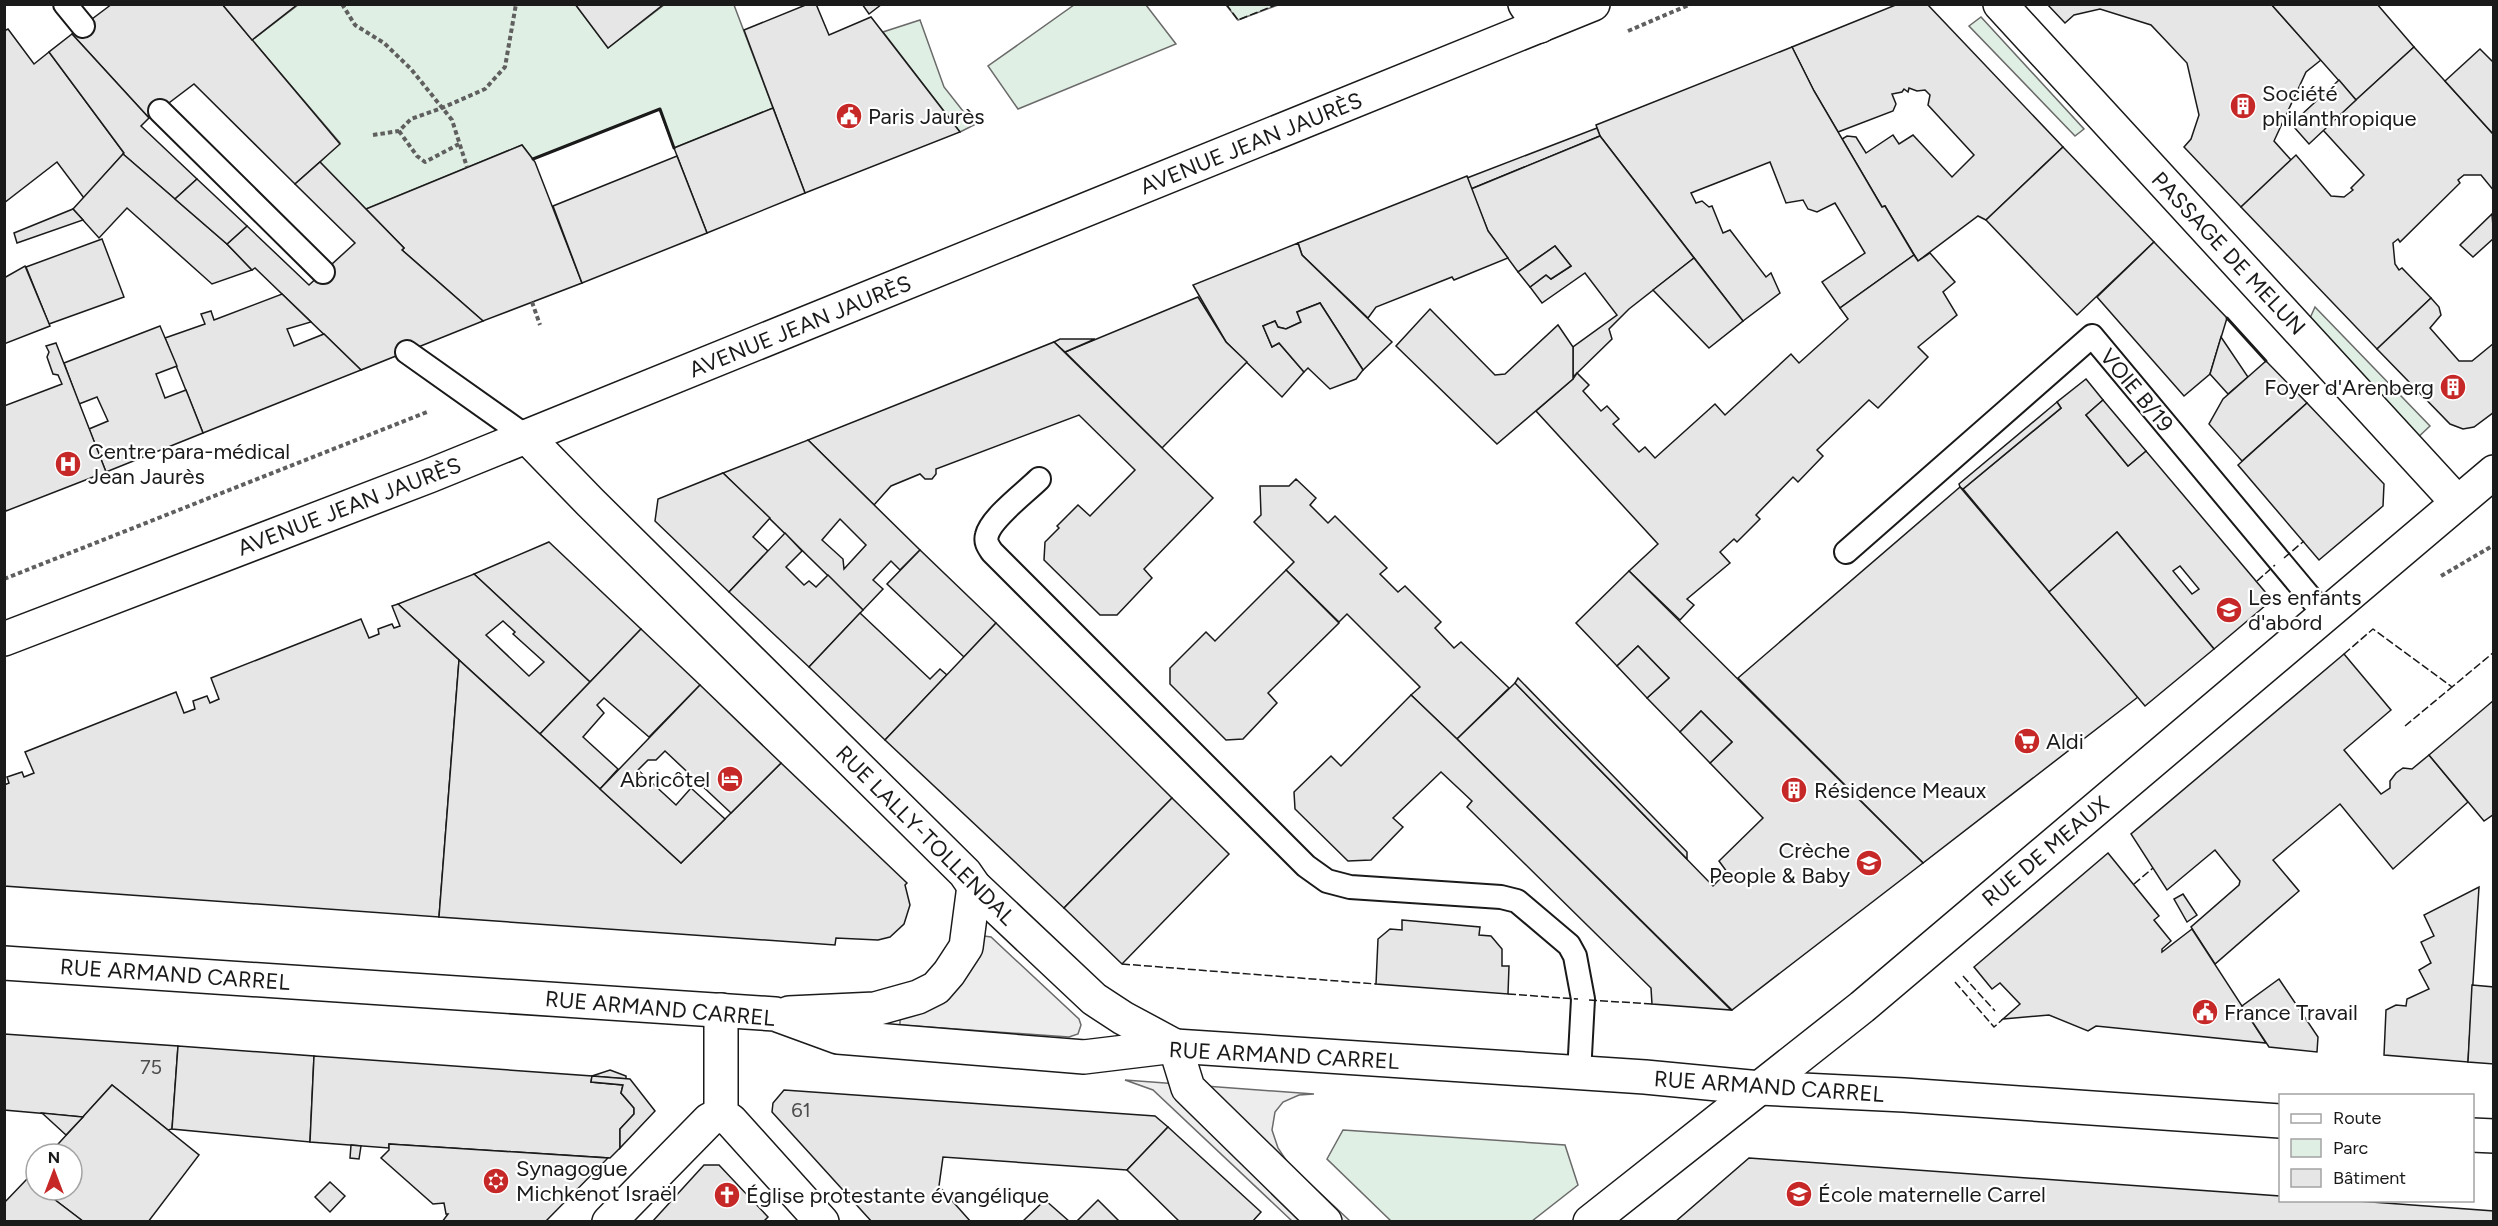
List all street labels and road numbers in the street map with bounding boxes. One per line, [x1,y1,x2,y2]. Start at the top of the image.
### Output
street label: AVENUE JEAN JAURÈS [1136,87,1366,200]
street label: PASSAGE DE MELUN [2146,166,2311,341]
street label: AVENUE JEAN JAURÈS [685,270,915,383]
street label: VOIE B/19 [2094,343,2179,437]
street label: AVENUE JEAN JAURÈS [234,451,465,562]
street label: RUE LALLY-TOLLENDAL [830,740,1021,931]
street label: RUE DE MEAUX [1977,790,2114,912]
street label: RUE ARMAND CARREL [59,953,291,996]
street label: RUE ARMAND CARREL [544,985,776,1032]
street label: RUE ARMAND CARREL [1168,1036,1400,1075]
street label: RUE ARMAND CARREL [1653,1065,1885,1108]

